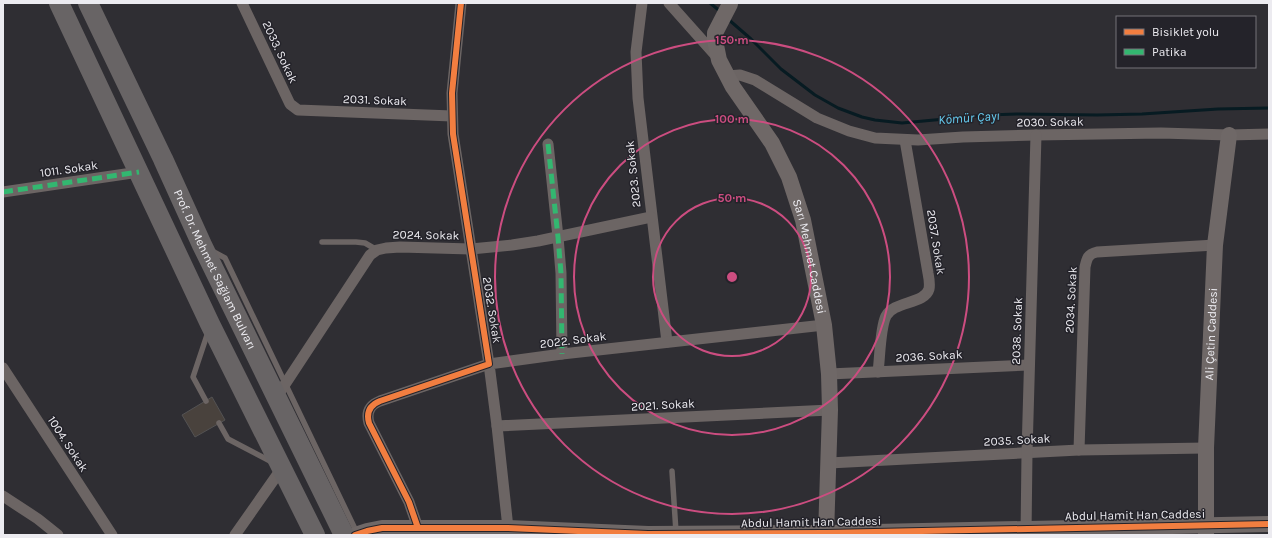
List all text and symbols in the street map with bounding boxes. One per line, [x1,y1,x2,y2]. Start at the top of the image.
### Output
legend [1116,16,1256,68]
street label: 2033. Sokak [259,19,301,86]
text: Bisiklet yolu [1152,25,1219,39]
text: 150 m [715,33,749,47]
text: Patika [1152,45,1187,59]
street label: 2031. Sokak [343,92,407,108]
water label: Kömür Çayı [938,108,1000,127]
text: 100 m [715,112,749,126]
street label: 2030. Sokak [1016,114,1084,130]
street label: 2023. Sokak [623,140,643,208]
street label: 1011. Sokak [39,158,99,180]
street label: Prof. Dr. Mehmet Sağlam Bulvarı [171,187,259,352]
text: 50 m [718,191,747,205]
street label: Sarı Mehmet Caddesi [790,197,829,315]
street label: 2037. Sokak [924,208,948,276]
street label: 2024. Sokak [393,227,460,243]
street label: 2034. Sokak [1062,266,1080,334]
centre of rings [725,270,739,284]
street label: 2032. Sokak [480,276,504,344]
street label: Ali Çetin Caddesi [1202,287,1220,381]
street label: 2038. Sokak [1009,297,1025,365]
street label: 2022. Sokak [539,329,607,351]
street label: 2036. Sokak [895,347,963,365]
street label: 2021. Sokak [631,396,696,414]
street label: 1004. Sokak [45,413,91,475]
street label: 2035. Sokak [983,431,1051,449]
street label: Abdul Hamit Han Caddesi [1065,507,1205,523]
street label: Abdul Hamit Han Caddesi [741,514,881,530]

